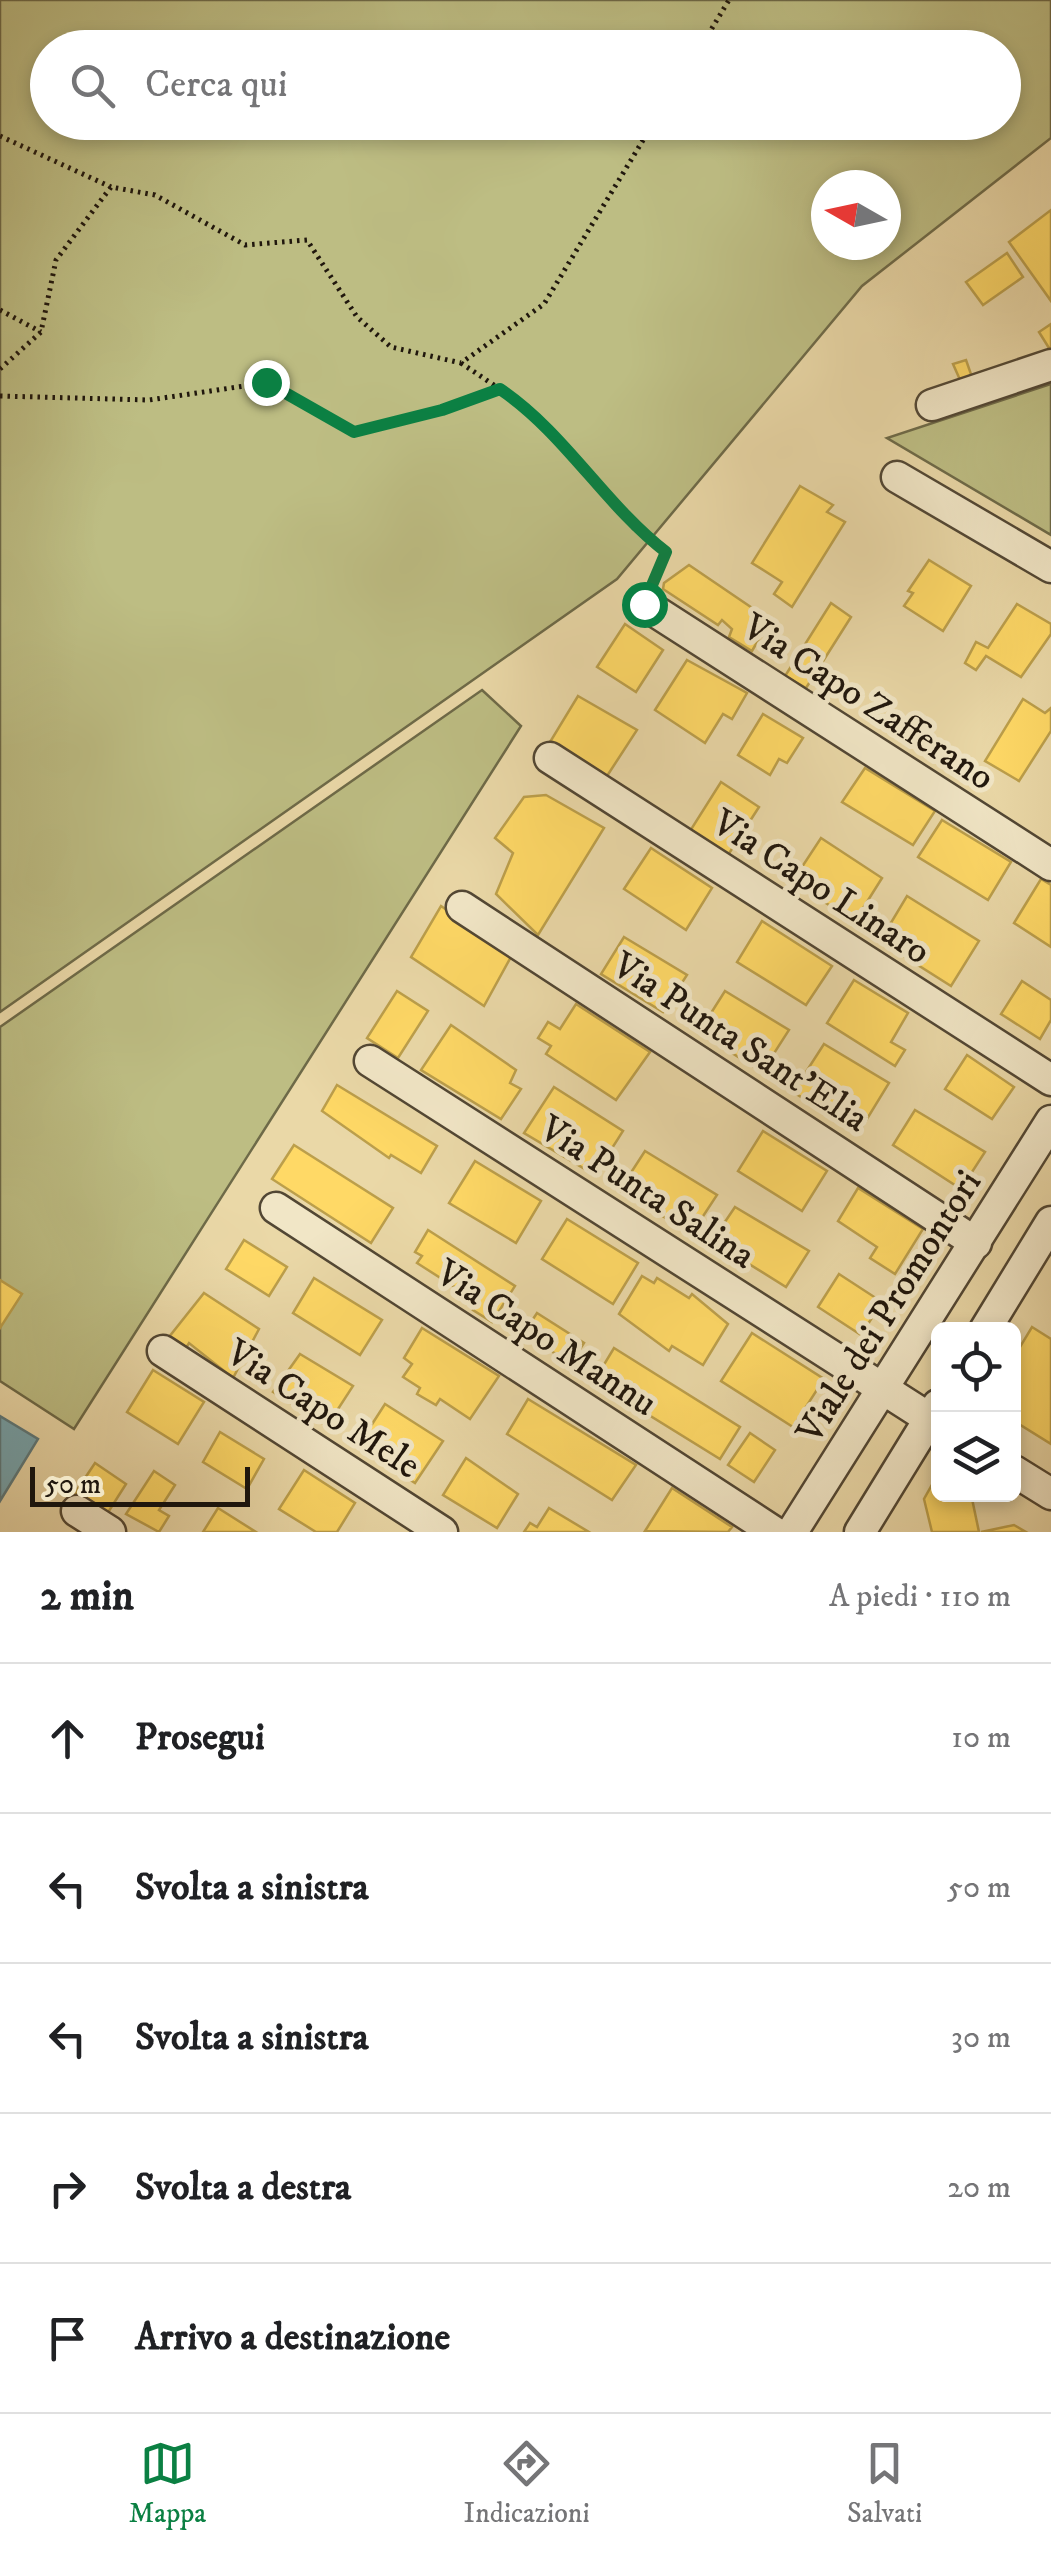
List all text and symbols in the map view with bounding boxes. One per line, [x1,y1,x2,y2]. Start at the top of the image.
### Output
search box [30,30,1021,140]
icon: search [65,58,120,113]
text: Cerca qui [145,61,288,109]
north arrow [811,170,901,260]
route end [244,360,290,406]
route start [622,582,668,628]
street label: Via Capo Zafferano [732,603,1003,802]
street label: Via Capo Linaro [702,799,939,976]
street label: Via Punta Sant'Elia [602,941,877,1143]
street label: Via Punta Salina [529,1105,764,1280]
street label: Viale dei Promontori [786,1162,993,1453]
street label: Via Capo Mannu [426,1249,665,1428]
map controls [931,1322,1021,1502]
button: locate [931,1322,1021,1412]
street label: Via Capo Mele [216,1329,429,1490]
button: layers [931,1412,1021,1502]
scale bar [30,1462,250,1506]
text: 50 m [45,1467,101,1502]
text: 2 min [40,1571,134,1623]
text: A piedi · 110 m [829,1577,1011,1617]
icon: ahead [40,1711,95,1766]
text: Prosegui [135,1714,265,1762]
text: 10 m [951,1718,1011,1758]
icon: left [40,1861,95,1916]
text: Svolta a sinistra [135,1864,369,1912]
text: 50 m [947,1868,1011,1908]
icon: left [40,2011,95,2066]
text: Svolta a sinistra [135,2014,369,2062]
text: 30 m [951,2018,1011,2058]
icon: right [40,2161,95,2216]
text: Svolta a destra [135,2164,351,2212]
text: 20 m [947,2168,1011,2208]
icon: arrive [40,2311,95,2366]
text: Arrivo a destinazione [135,2314,450,2362]
tab: Mappa [129,2436,206,2531]
tab: Indicazioni [464,2436,590,2531]
tab: Salvati [847,2436,922,2531]

